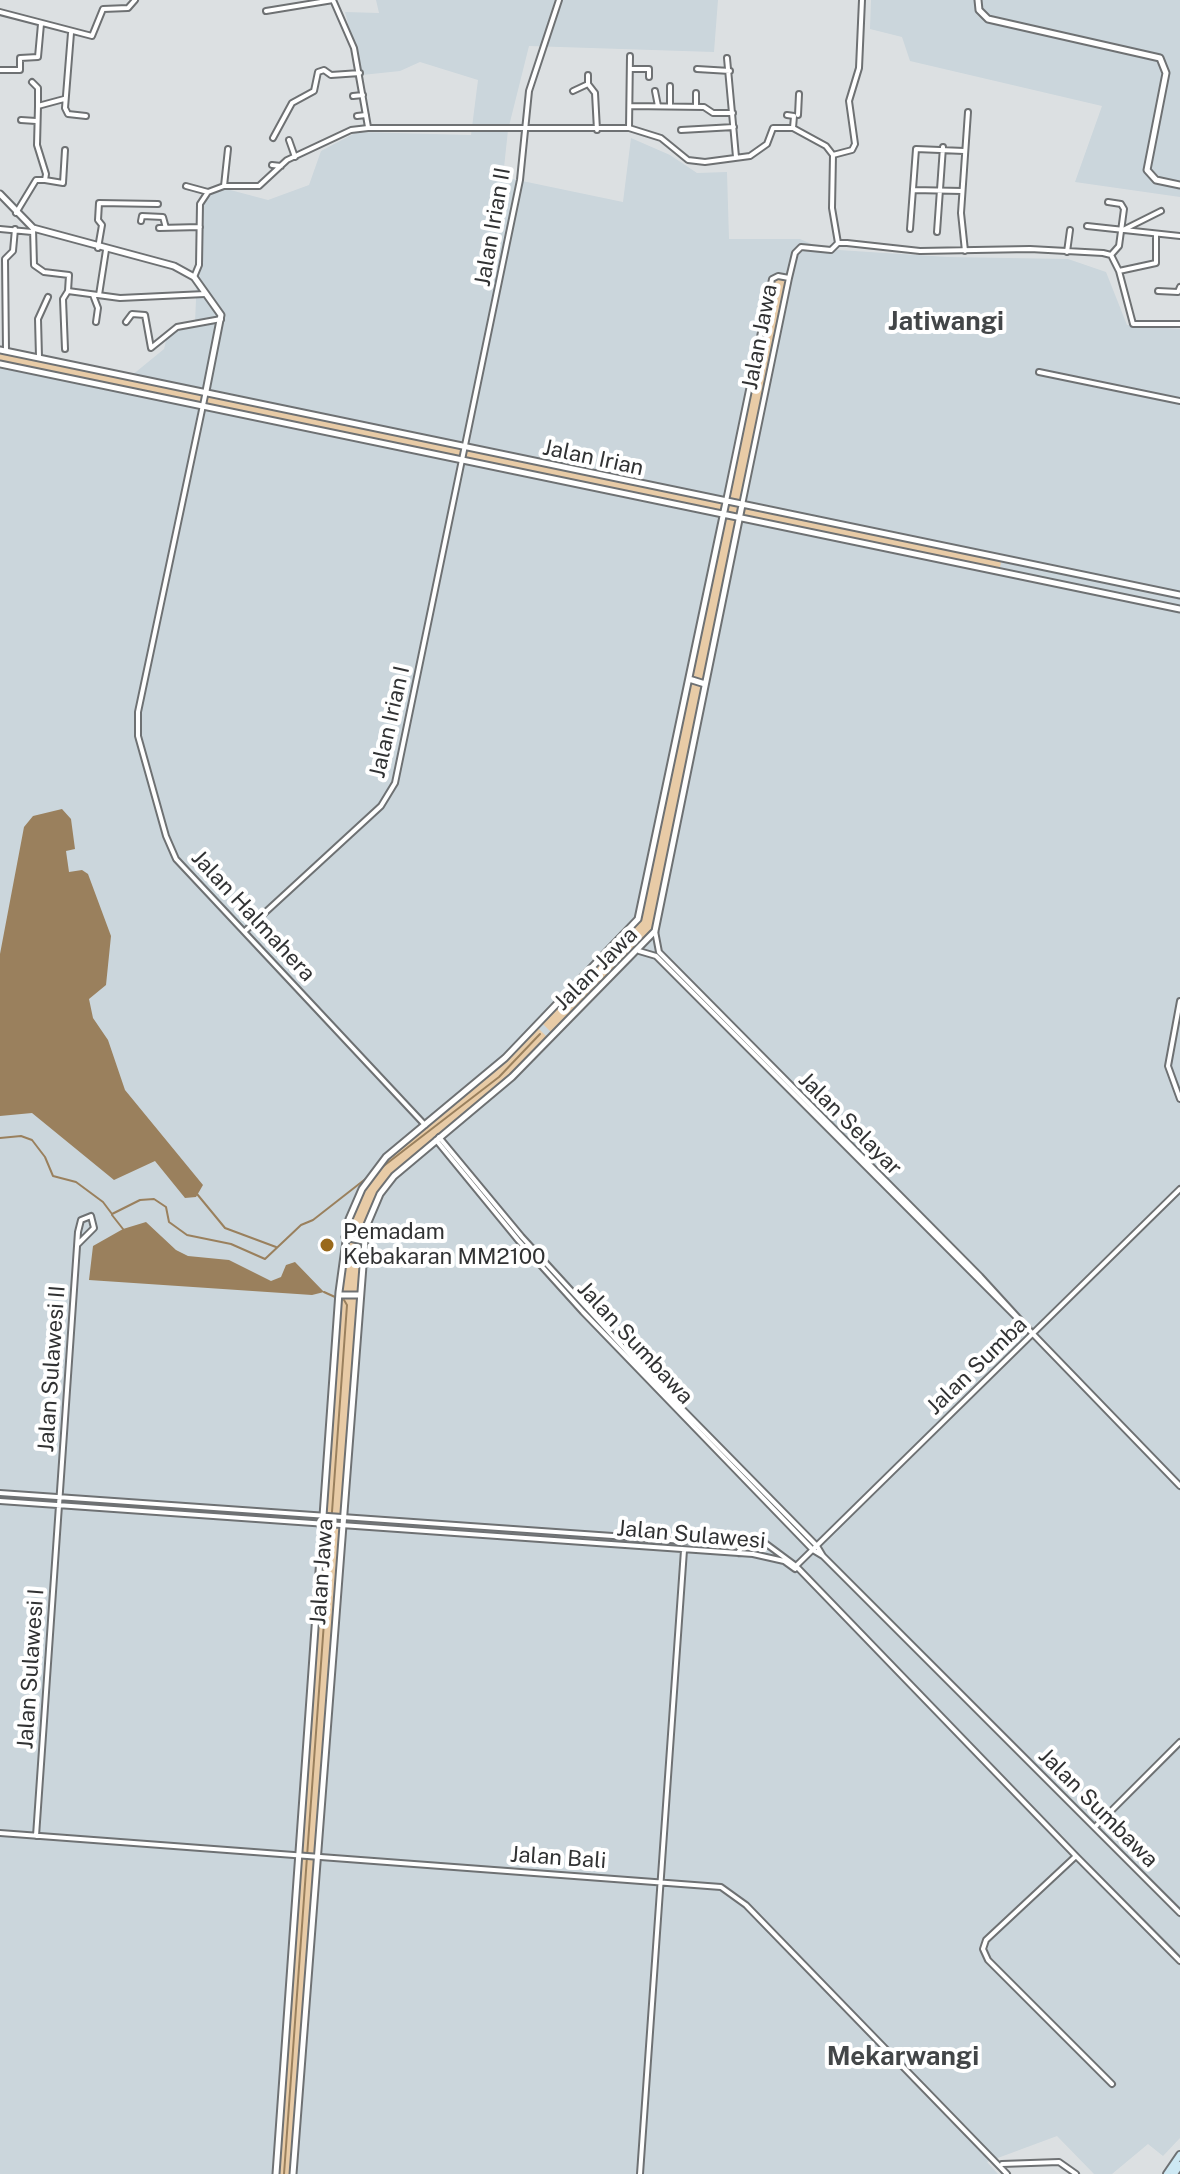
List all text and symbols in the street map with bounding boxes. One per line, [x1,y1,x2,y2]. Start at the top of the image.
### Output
street label: Jalan Irian II [470,165,516,289]
street label: Jalan Jawa [737,282,783,392]
district label: Jatiwangi [888,306,1004,338]
street label: Jalan Irian [540,434,646,482]
street label: Jalan Irian I [364,663,416,781]
street label: Jalan Halmahera [185,845,321,987]
street label: Jalan Jawa [549,922,643,1016]
street label: Jalan Selayar [793,1067,907,1181]
place label: Pemadam Kebakaran MM2100 [343,1219,545,1270]
marker: Pemadam Kebakaran MM2100 [318,1236,336,1254]
street label: Jalan Sumbawa [571,1276,699,1410]
street label: Jalan Sulawesi II [33,1285,71,1453]
street label: Jalan Sumba [921,1312,1033,1420]
street label: Jalan Sulawesi [615,1515,767,1555]
street label: Jalan Jawa [305,1518,339,1626]
street label: Jalan Sulawesi I [12,1588,50,1750]
street label: Jalan Sumbawa [1033,1743,1163,1873]
street label: Jalan Bali [509,1841,607,1875]
district label: Mekarwangi [827,2041,979,2073]

